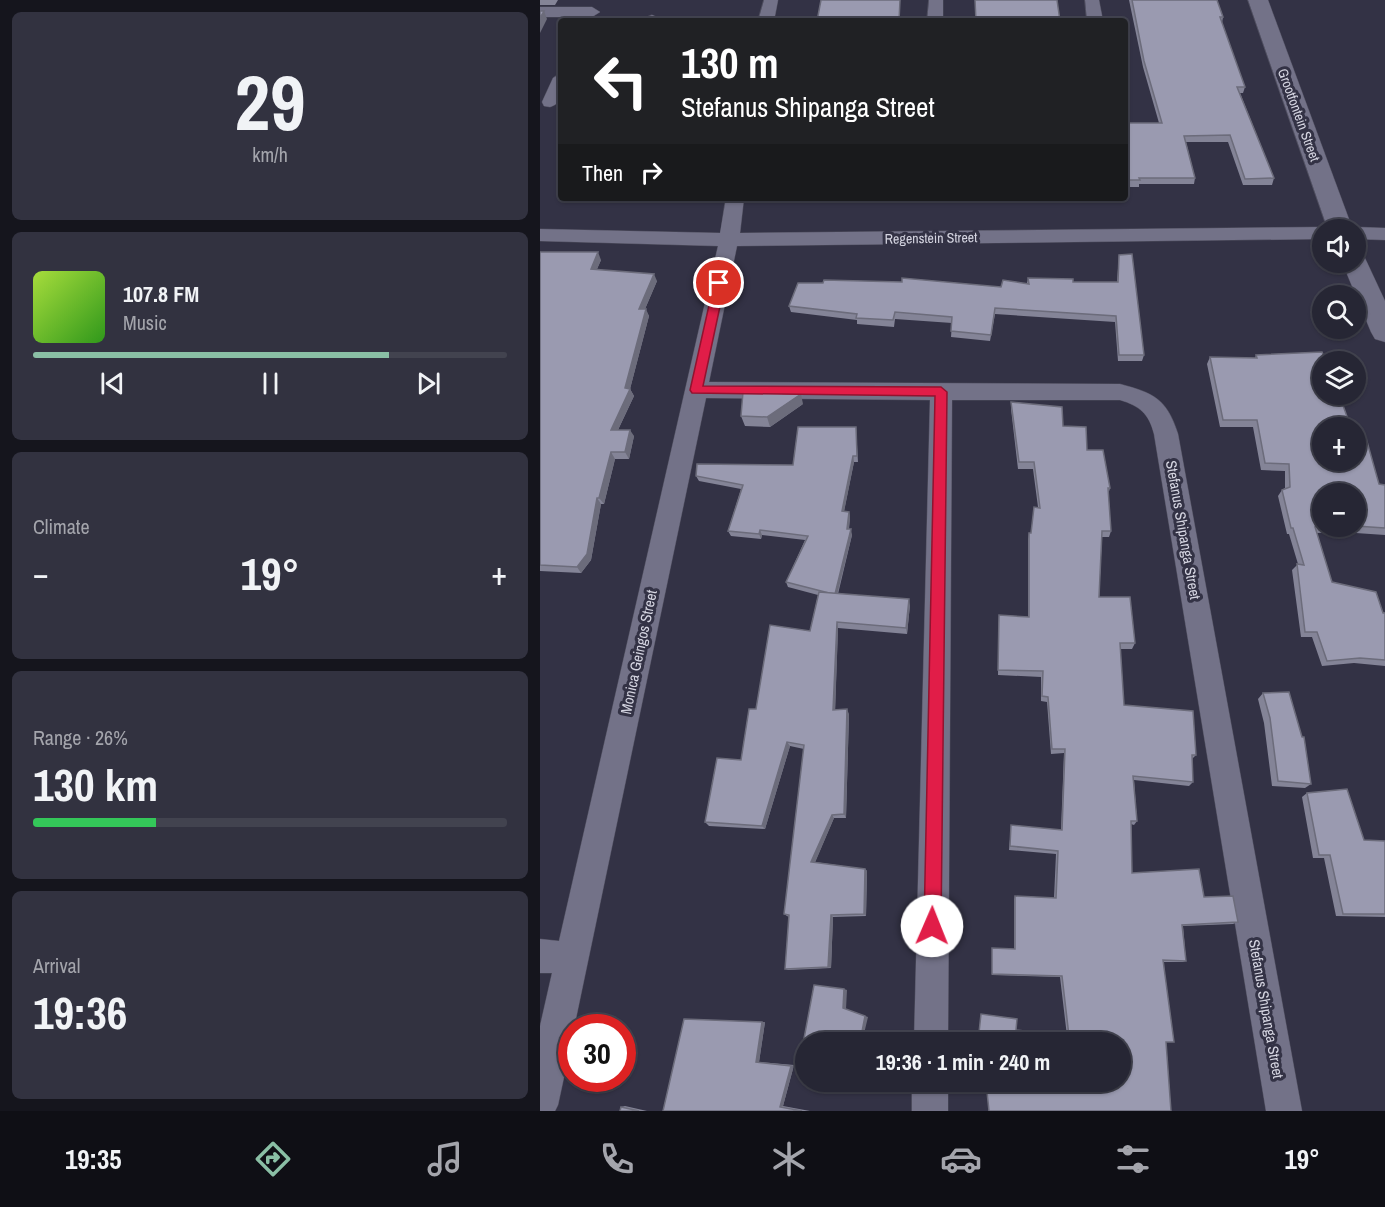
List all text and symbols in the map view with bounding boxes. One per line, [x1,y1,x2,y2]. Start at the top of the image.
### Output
text: 130 m [681,35,779,91]
icon: left [582,42,660,120]
text: 29 [234,49,306,154]
street label: Grootfontein Street [1274,66,1324,164]
text: Stefanus Shipanga Street [681,89,935,125]
text: km/h [252,141,288,168]
icon: right [635,156,668,189]
text: Then [582,158,623,188]
map controls [1312,219,1366,537]
button: sound [1312,219,1366,273]
street label: Regenstein Street [885,228,977,248]
pin [693,257,744,308]
icon: arrive [702,266,735,299]
text: 107.8 FM [123,279,199,309]
button: search [1312,285,1366,339]
text: Music [123,309,167,336]
button: layers [1312,351,1366,405]
icon: previous [96,367,129,400]
icon: pause [254,367,287,400]
icon: next [412,367,445,400]
button: + [1312,417,1366,471]
street label: Stefanus Shipanga Street [1161,459,1206,602]
button: − [1312,483,1366,537]
text: Climate [33,513,90,540]
text: 19° [240,543,300,604]
text: − [33,551,49,595]
text: + [491,551,507,595]
street label: Monica Geingos Street [615,587,662,716]
text: Range · 26% [33,724,128,751]
text: 130 km [33,754,158,815]
position arrow [900,894,964,958]
street label: Stefanus Shipanga Street [1244,938,1289,1081]
text: Arrival [33,952,80,979]
text: 19:36 [33,982,127,1043]
speed limit sign: 30 [558,1014,636,1092]
text: 19:36 · 1 min · 240 m [876,1047,1050,1077]
icon: directions [252,1138,294,1180]
icon: music [424,1138,466,1180]
icon: phone [596,1138,638,1180]
icon: climate [768,1138,810,1180]
icon: car [940,1138,982,1180]
icon: filters [1112,1138,1154,1180]
text: 19:35 [65,1141,122,1177]
text: 19° [1284,1141,1320,1177]

